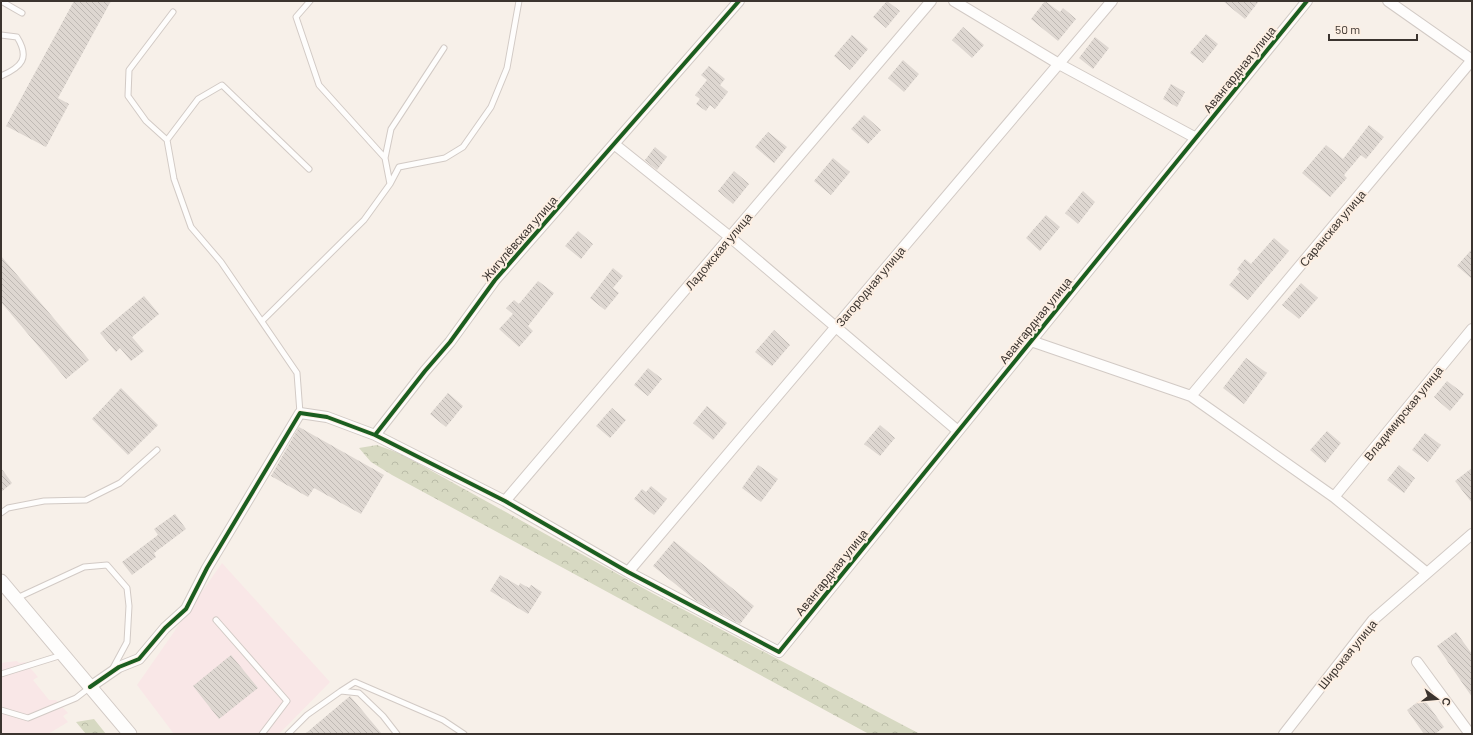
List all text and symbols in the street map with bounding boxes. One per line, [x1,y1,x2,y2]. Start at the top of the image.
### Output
scale bar [1329,16,1417,42]
text: 50 m [1335,22,1360,36]
street label: Авангардная улица [1200,23,1279,116]
street label: Саранская улица [1296,187,1369,270]
street label: Жигулёвская улица [478,192,561,284]
street label: Ладожская улица [682,209,755,293]
street label: Загородная улица [833,243,908,329]
street label: Авангардная улица [996,274,1075,367]
street label: Владимирская улица [1361,363,1446,464]
street label: Авангардная улица [792,526,871,619]
street label: Широкая улица [1315,616,1380,692]
north arrow [1417,679,1457,719]
text: С [1440,696,1454,708]

